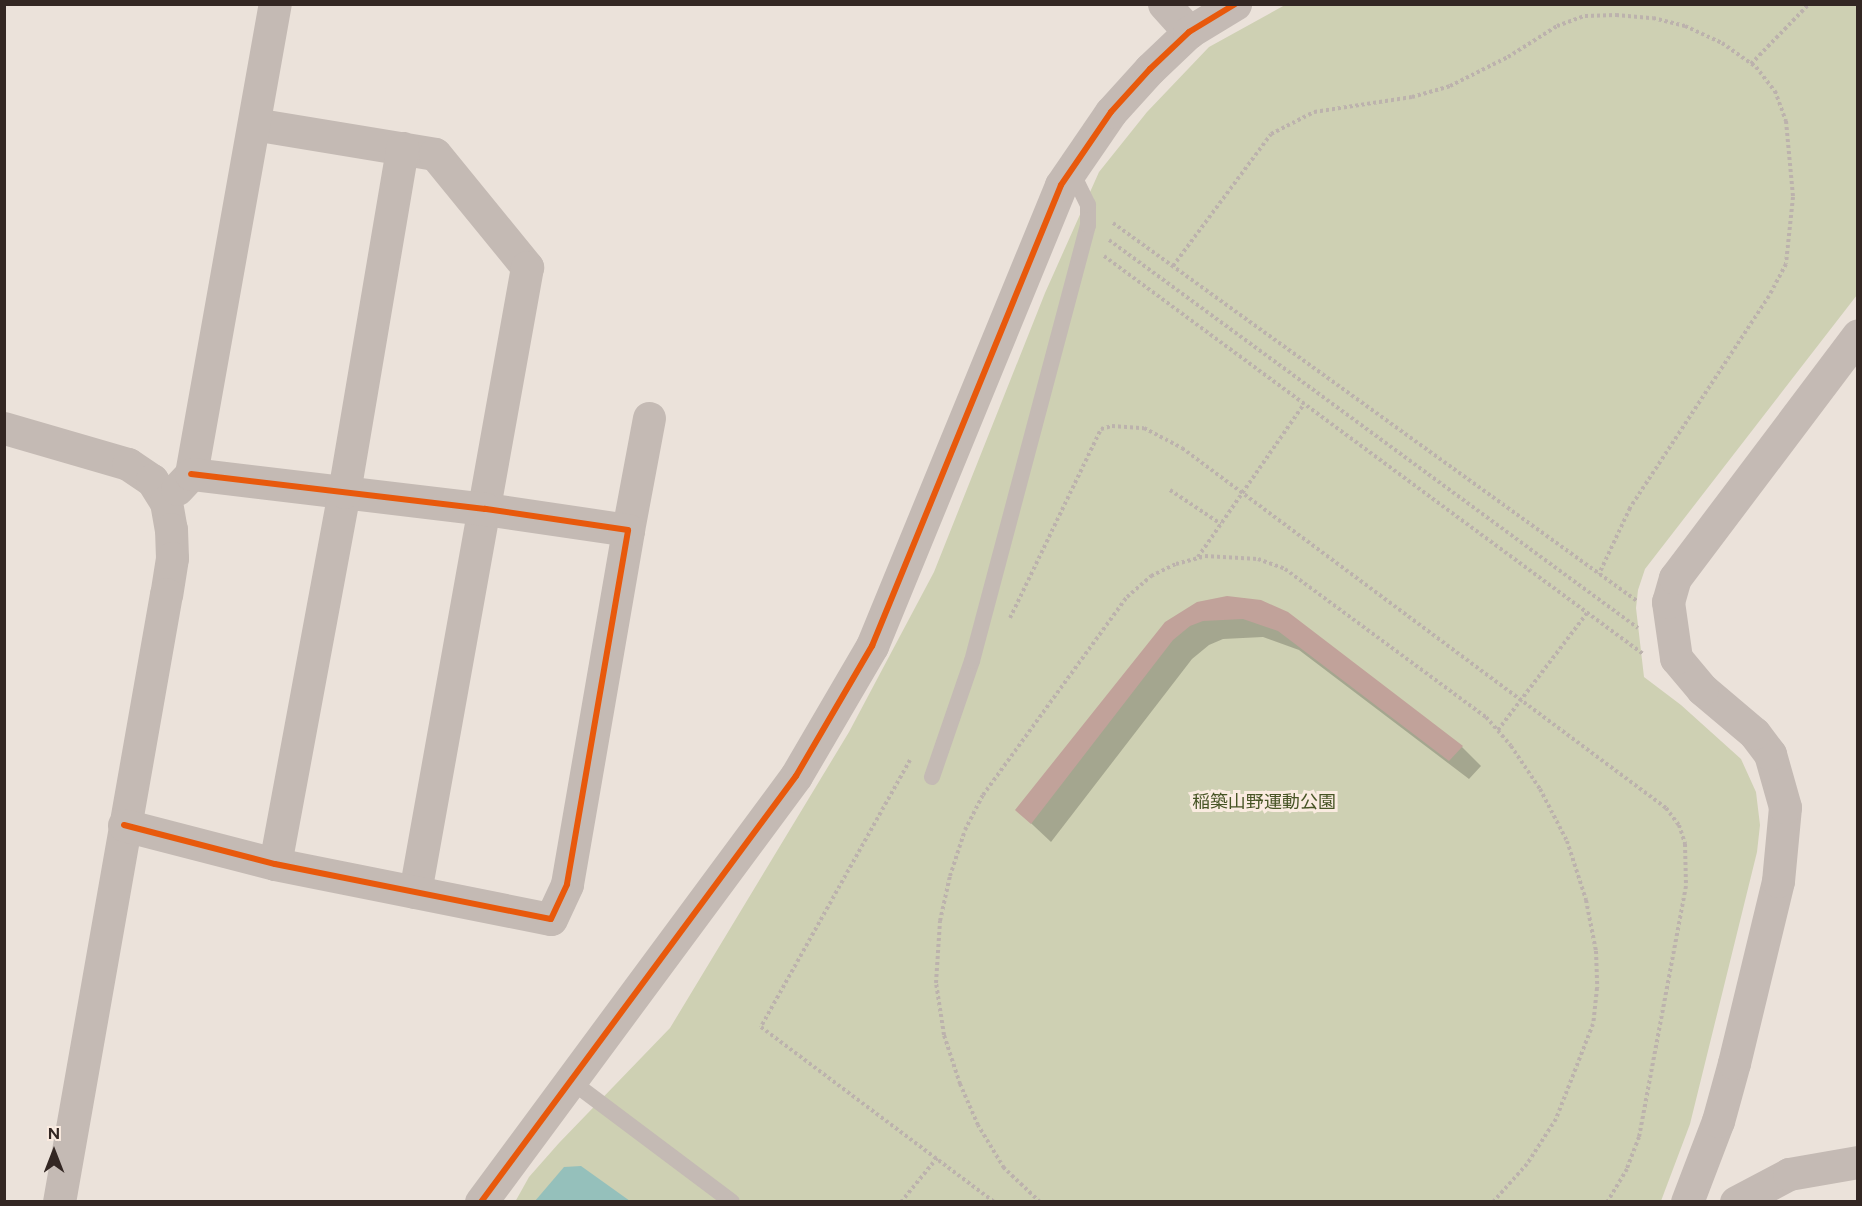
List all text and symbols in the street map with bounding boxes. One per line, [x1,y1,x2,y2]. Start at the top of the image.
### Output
park label: 稲築山野運動公園 [1192,791,1336,813]
north arrow [24,1122,84,1182]
text: N [48,1124,60,1143]

